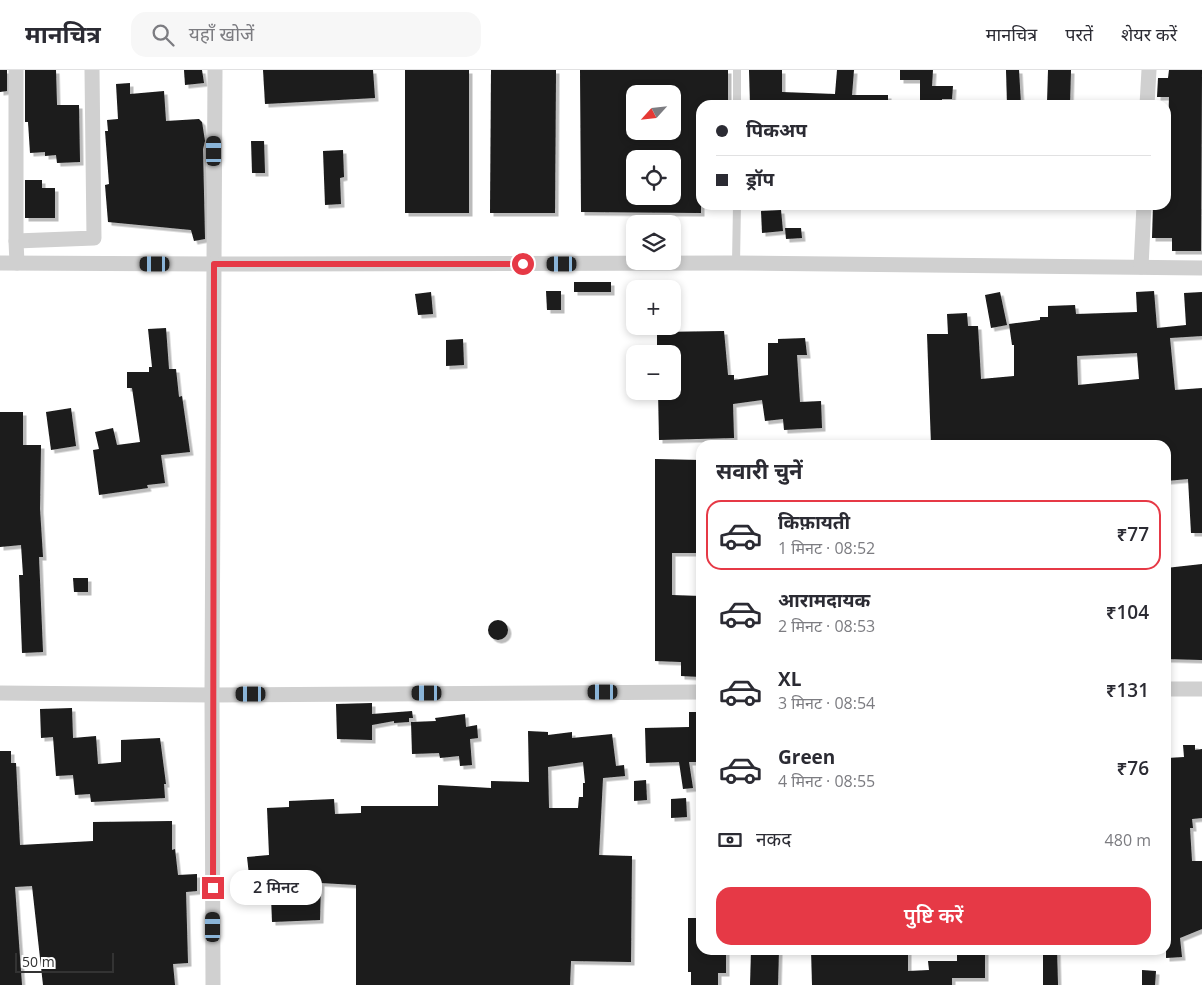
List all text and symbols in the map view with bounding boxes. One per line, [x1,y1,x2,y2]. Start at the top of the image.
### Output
search box [131,12,481,57]
text: मानचित्र [25,17,101,50]
icon: search [149,21,177,49]
text: यहाँ खोजें [189,21,254,47]
text: मानचित्र [986,22,1037,46]
text: परतें [1065,22,1093,46]
text: शेयर करें [1121,22,1177,46]
north arrow [626,85,681,140]
map controls [626,85,681,400]
text: पिकअप [746,117,807,143]
car [206,136,221,166]
button: locate [626,150,681,205]
text: ड्रॉप [746,166,774,192]
button: layers [626,215,681,270]
route start [512,253,534,275]
car [140,257,170,272]
car [547,257,577,272]
button: + [626,280,681,335]
button: − [626,345,681,400]
text: सवारी चुनें [716,455,803,485]
text: किफ़ायती [778,509,850,535]
icon: car [718,513,763,558]
text: ₹77 [1117,521,1149,547]
text: 1 मिनट · 08:52 [778,537,875,559]
text: आरामदायक [778,587,870,613]
icon: car [718,591,763,636]
text: ₹104 [1106,599,1149,625]
text: 2 मिनट · 08:53 [778,615,875,637]
text: XL [778,666,801,692]
icon: car [718,669,763,714]
text: ₹131 [1106,677,1149,703]
car [588,685,618,700]
car [412,686,442,701]
car [236,687,266,702]
text: 3 मिनट · 08:54 [778,692,875,714]
text: Green [778,744,835,770]
icon: car [718,747,763,792]
text: ₹76 [1117,755,1149,781]
text: 4 मिनट · 08:55 [778,770,875,792]
icon: cash [716,826,744,854]
text: नकद [756,826,791,852]
text: 480 m [1105,829,1151,851]
callout: 2 मिनट [230,870,323,906]
text: 2 मिनट [253,876,299,898]
route end [202,877,224,899]
button: पुष्टि करें [716,887,1151,945]
car [205,912,220,942]
scale bar [15,950,114,973]
text: 50 m [22,952,55,971]

